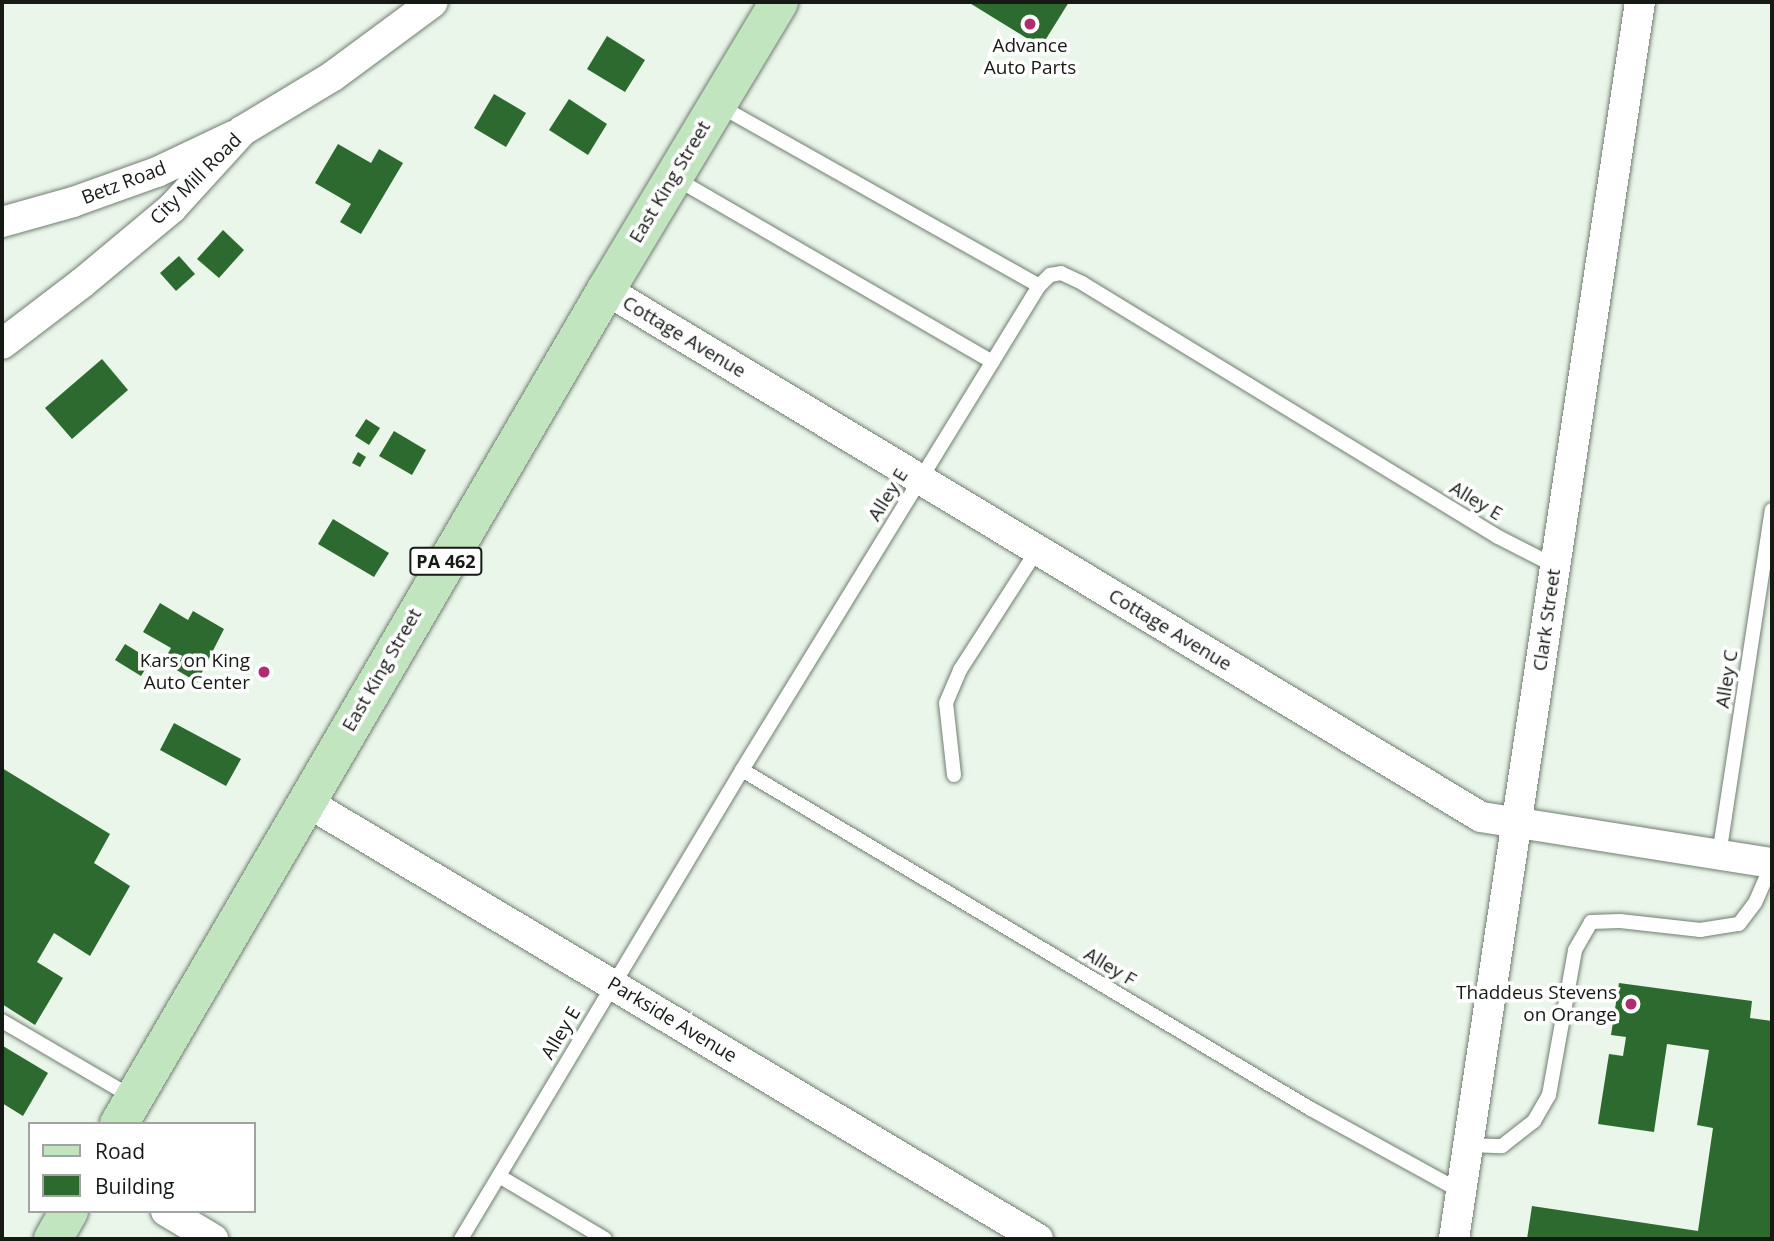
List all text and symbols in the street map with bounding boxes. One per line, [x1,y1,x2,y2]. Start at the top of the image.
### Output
marker: Advance Auto Parts [1022,16,1038,32]
place label: Advance Auto Parts [984,35,1076,79]
street label: East King Street [625,117,715,247]
street label: City Mill Road [146,129,246,229]
street label: Betz Road [78,156,170,210]
street label: Cottage Avenue [618,291,750,383]
street label: Alley E [863,465,913,525]
street label: Alley E [1446,476,1506,526]
road number: PA 462 [409,546,483,576]
street label: Clark Street [1529,567,1565,673]
street label: Cottage Avenue [1104,584,1236,676]
street label: East King Street [338,604,426,736]
street label: Alley C [1711,648,1743,710]
place label: Kars on King Auto Center [140,650,250,694]
marker: Kars on King Auto Center [256,664,272,680]
street label: Alley F [1080,943,1140,991]
street label: Parkside Avenue [603,972,741,1068]
place label: Thaddeus Stevens on Orange [1456,982,1617,1026]
marker: Thaddeus Stevens on Orange [1623,996,1639,1012]
street label: Alley E [536,1003,586,1063]
legend [28,1122,256,1213]
text: Road [95,1137,145,1165]
text: Building [95,1172,174,1200]

